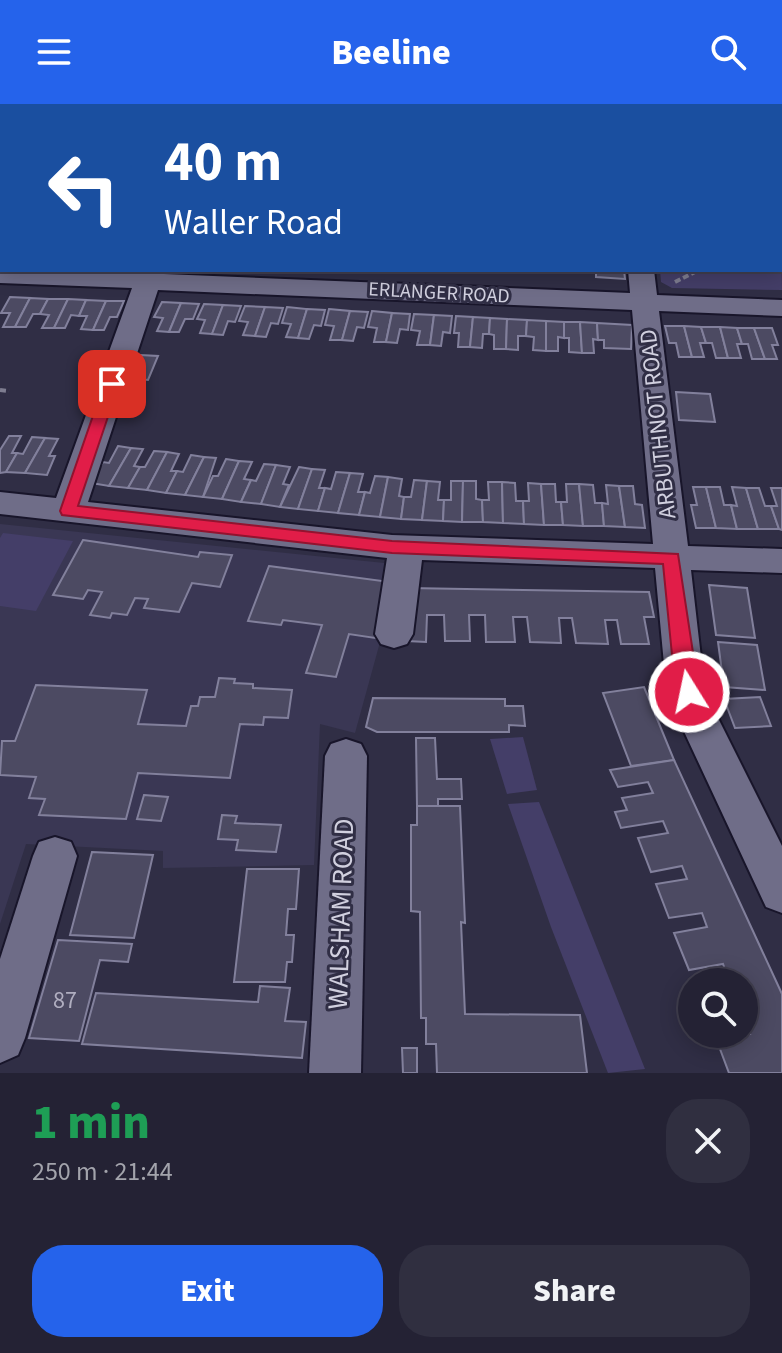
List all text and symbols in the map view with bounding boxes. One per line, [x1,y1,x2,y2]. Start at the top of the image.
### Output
text: Beeline [331,27,451,78]
icon: menu [32,30,76,74]
icon: search [706,30,750,74]
text: 40 m [164,123,282,202]
icon: left [32,136,136,240]
text: Waller Road [164,197,343,248]
street label: ERLANGER ROAD [368,275,510,311]
street label: ARBUTHNOT ROAD [631,327,685,521]
pin [78,350,146,418]
icon: arrive [90,362,134,406]
position arrow [647,650,731,734]
street label: WALSHAM ROAD [318,818,364,1010]
map controls [678,968,758,1048]
button: search [678,968,758,1048]
house number: 87 [53,983,77,1018]
text: 1 min [32,1089,150,1157]
button: close [666,1099,750,1183]
text: 250 m · 21:44 [32,1153,173,1190]
button: Exit [32,1245,383,1337]
button: Share [399,1245,750,1337]

